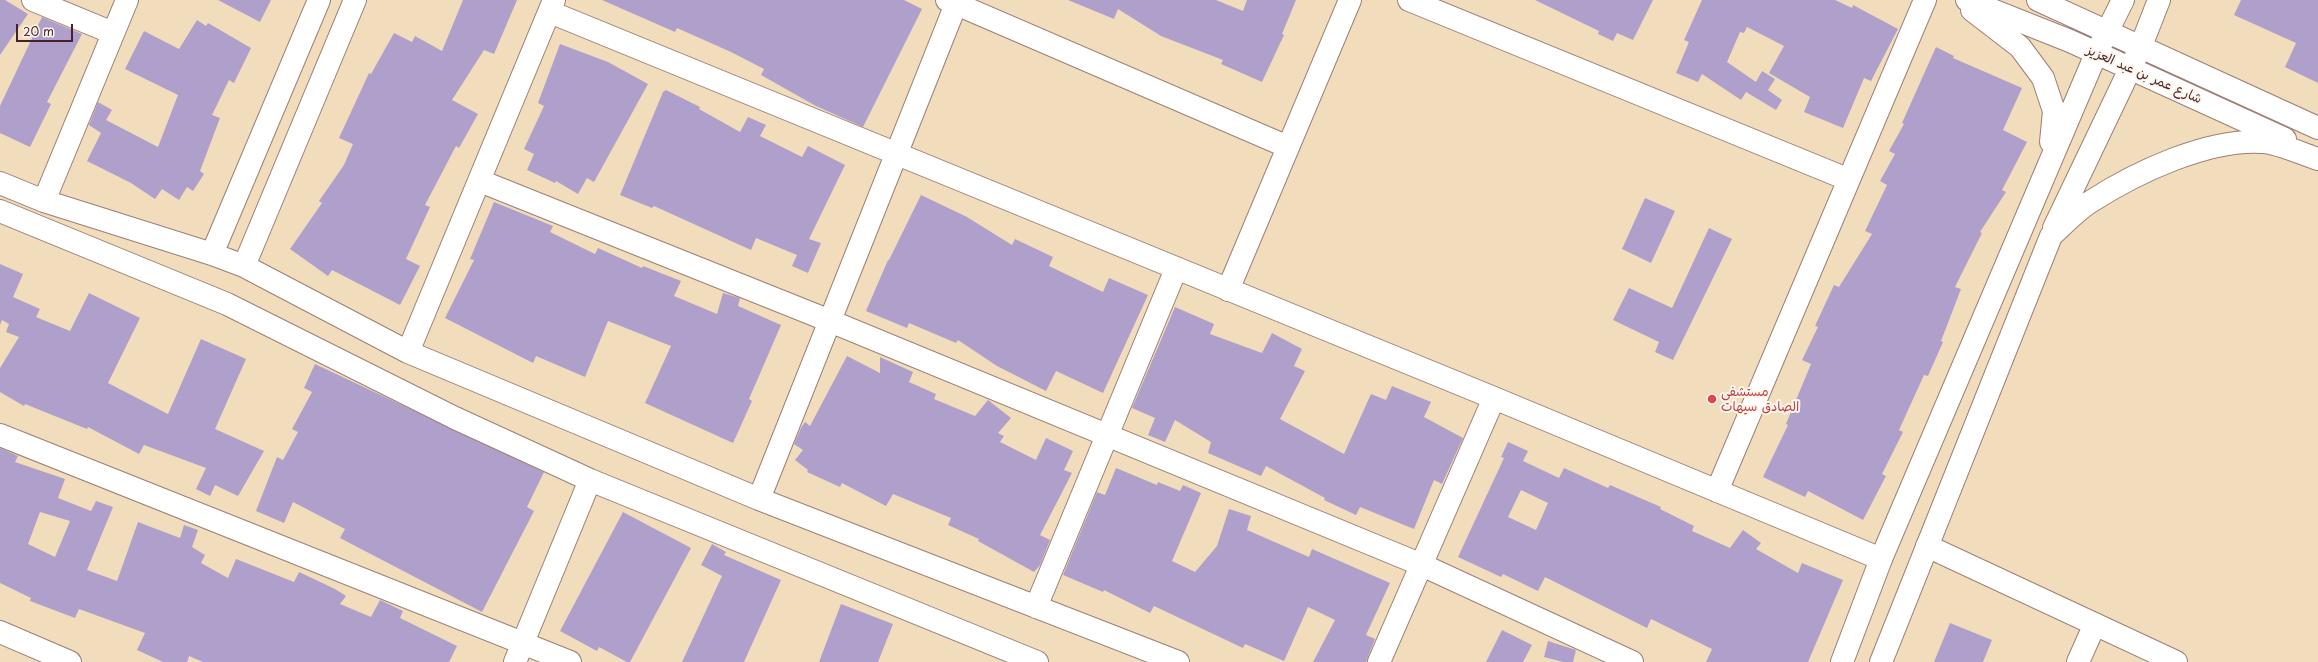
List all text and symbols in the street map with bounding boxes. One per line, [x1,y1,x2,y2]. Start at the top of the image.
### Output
scale bar [18,16,75,42]
text: 20 m [23,22,54,40]
street label: شارع عمر بن عبد العزيز [2084,43,2204,107]
place label: مستشفى الصادق سيهات [1721,384,1799,415]
marker: مستشفى الصادق سيهات [1706,393,1718,405]

